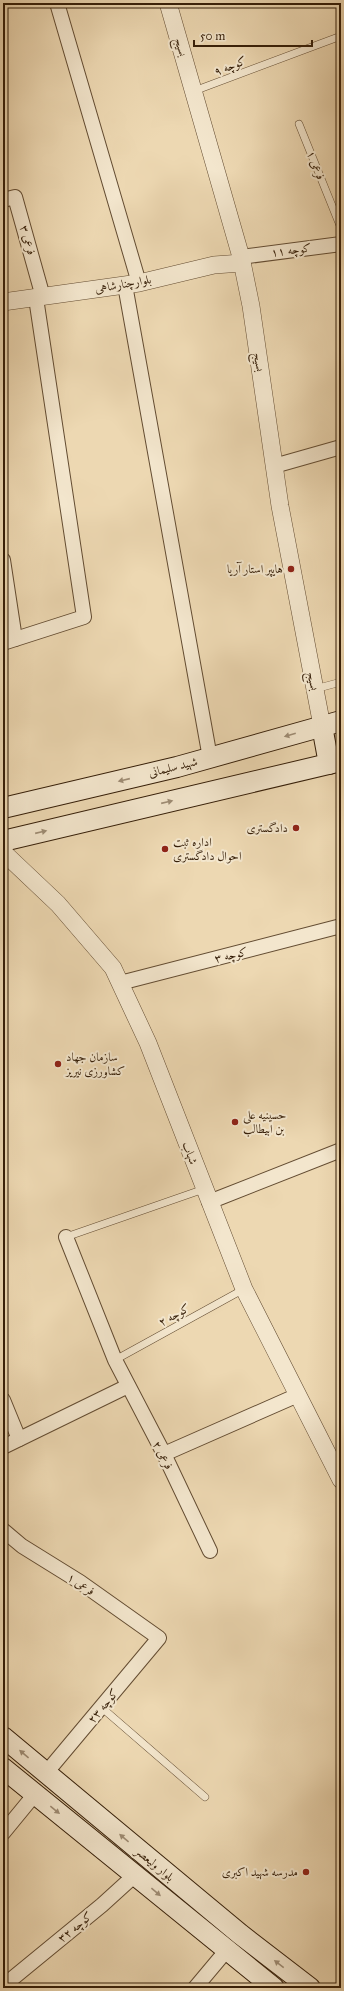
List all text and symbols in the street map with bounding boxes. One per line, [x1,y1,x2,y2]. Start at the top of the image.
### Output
scale bar [194,22,312,48]
text: 50 m [200,29,225,43]
street label: بسیج [168,36,190,60]
street label: کوچه ۹ [212,53,249,80]
street label: فرعی ۱ [303,148,328,182]
street label: فرعی ۳ [16,224,39,257]
street label: کوچه ۱۱ [270,241,312,261]
street label: بلوارچنارشاهی [94,272,152,297]
street label: بسیج [247,352,267,373]
place label: هایپر استار آریا [227,561,283,577]
marker: هایپر استار آریا [286,564,296,574]
street label: بسیج [300,670,322,693]
one-way arrow [284,732,296,738]
street label: شهید سلیمانی [147,754,199,781]
one-way arrow [118,777,130,783]
one-way arrow [162,799,174,805]
place label: دادگستری [246,821,288,835]
marker: دادگستری [291,823,301,833]
one-way arrow [35,829,47,835]
place label: اداره ثبت احوال دادگستری [173,835,242,864]
marker: اداره ثبت احوال دادگستری [160,844,170,854]
street label: کوچه ۳ [213,944,249,968]
place label: سازمان جهاد کشاورزی نیریز [64,1050,125,1079]
marker: سازمان جهاد کشاورزی نیریز [53,1059,63,1069]
place label: حسینیه علی بن ابیطالب [243,1108,286,1137]
marker: حسینیه علی بن ابیطالب [230,1117,240,1127]
street label: شهاب [178,1140,201,1167]
street label: کوچه ۲ [156,1301,193,1331]
street label: فرعی ۲ [149,1438,176,1472]
street label: فرعی ۱ [64,1570,97,1599]
street label: کوچه ۲۳ [85,1686,123,1727]
one-way arrow [19,1750,29,1759]
one-way arrow [50,1806,60,1815]
one-way arrow [118,1833,129,1842]
street label: بلوار ولیعصر [131,1843,177,1885]
place label: مدرسه شهید اکبری [222,1865,298,1880]
marker: مدرسه شهید اکبری [301,1867,311,1877]
one-way arrow [151,1888,161,1897]
street label: کوچه ۳۲ [55,1909,96,1947]
one-way arrow [273,1960,284,1968]

